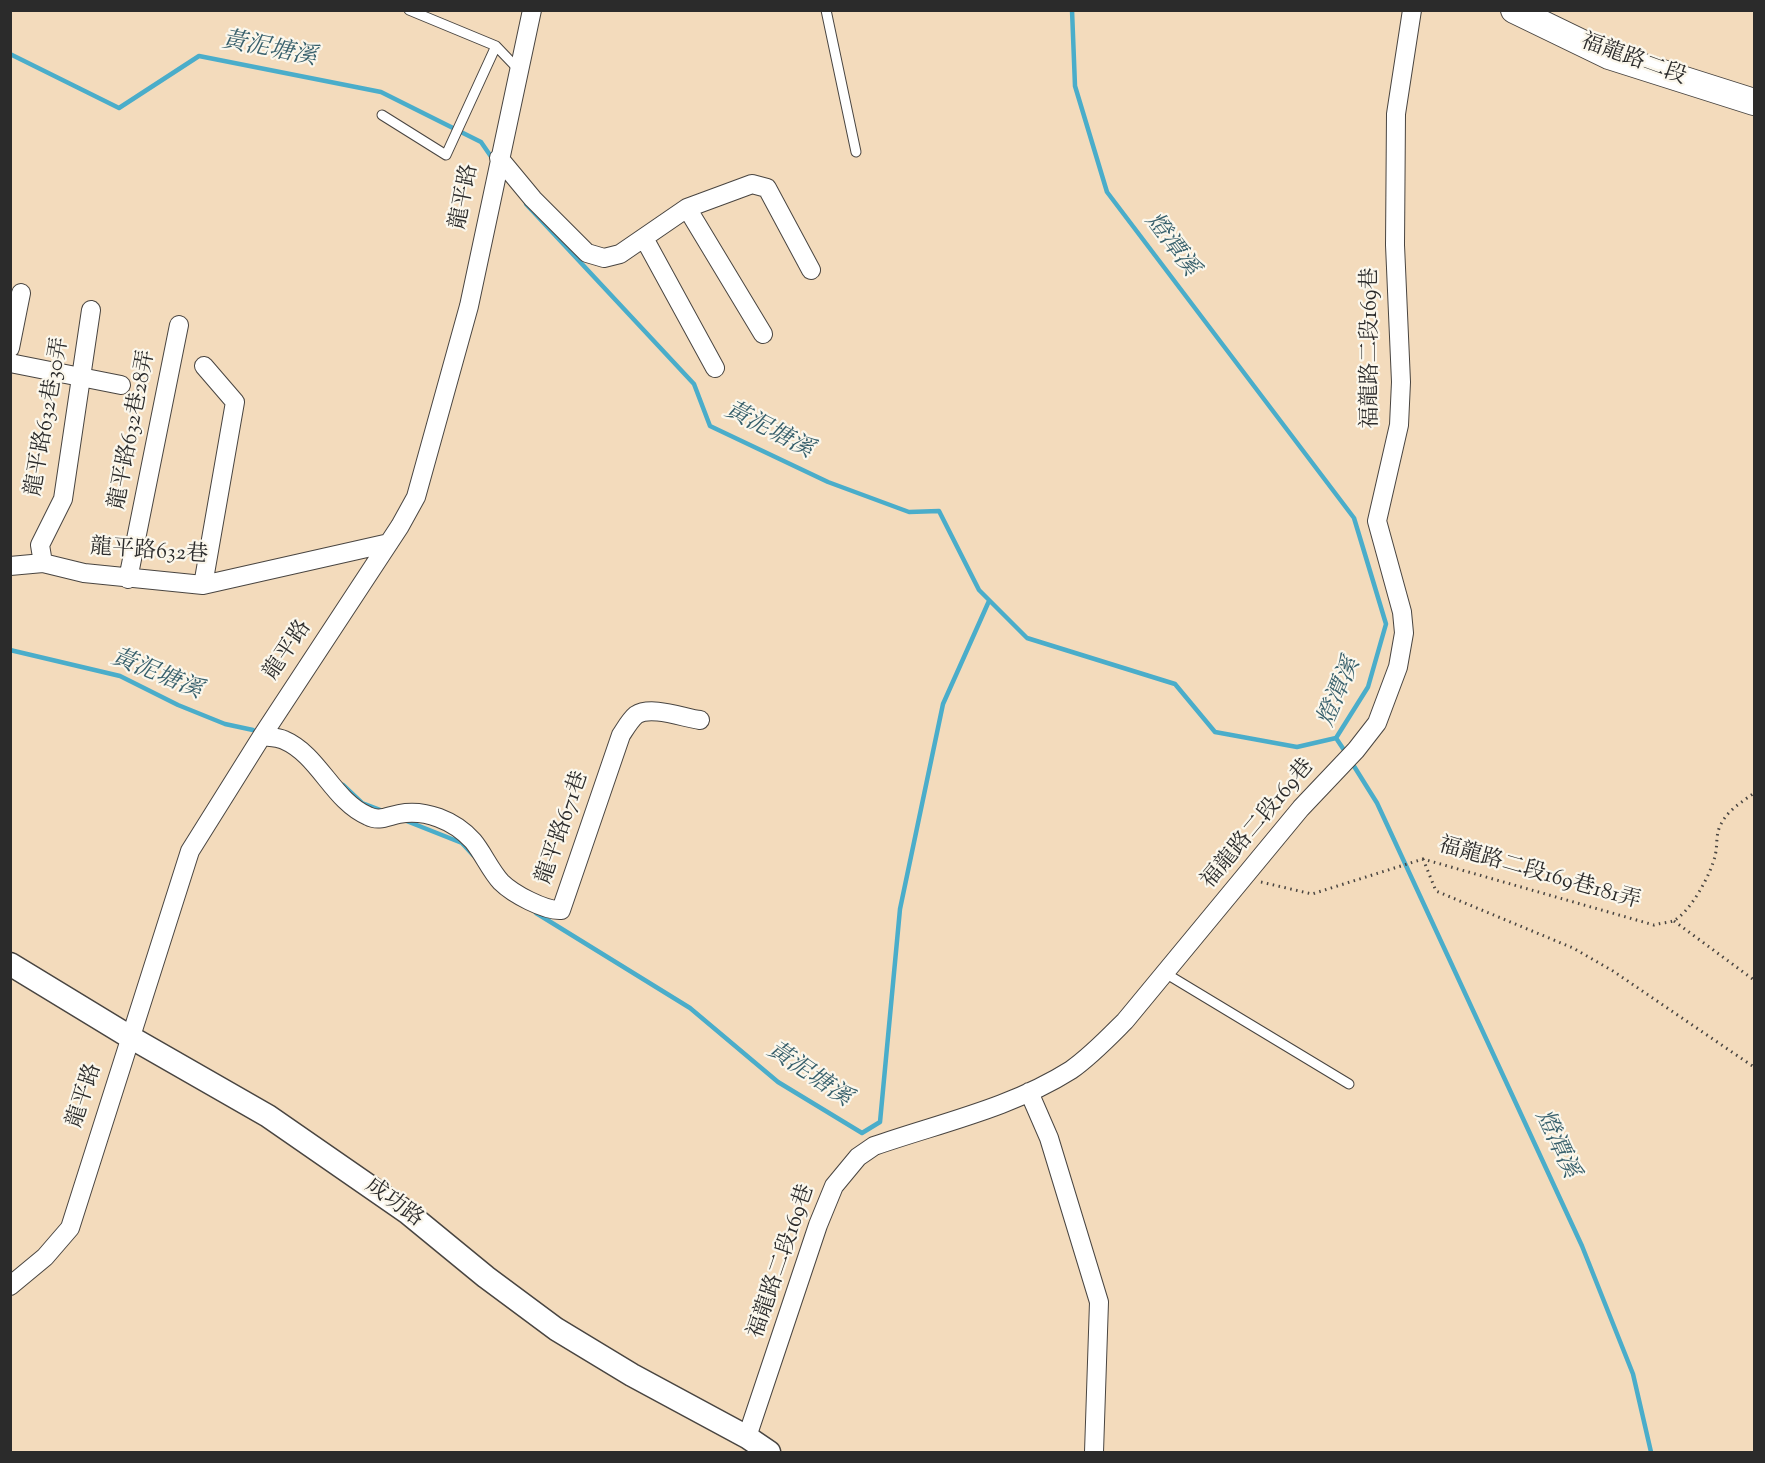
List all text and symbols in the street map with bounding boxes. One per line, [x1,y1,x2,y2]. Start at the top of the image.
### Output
water label: 黃泥塘溪 [219,28,319,74]
street label: 福龍路二段 [1577,30,1689,92]
street label: 龍平路 [447,162,485,232]
water label: 燈潭溪 [1137,209,1203,283]
street label: 福龍路二段169巷 [1359,267,1385,429]
street label: 龍平路632巷30弄 [22,336,76,498]
street label: 龍平路632巷28弄 [106,348,162,512]
water label: 黃泥塘溪 [719,397,817,467]
street label: 龍平路632巷 [89,536,209,570]
street label: 龍平路 [260,616,318,686]
water label: 黃泥塘溪 [106,645,206,707]
water label: 燈潭溪 [1314,654,1368,732]
street label: 福龍路二段169巷 [1197,755,1321,895]
street label: 龍平路671巷 [532,768,596,888]
street label: 福龍路二段169巷181弄 [1435,833,1643,917]
water label: 黃泥塘溪 [760,1037,856,1115]
street label: 龍平路 [63,1061,109,1131]
water label: 燈潭溪 [1527,1106,1583,1184]
street label: 成功路 [359,1174,427,1234]
street label: 福龍路二段169巷 [744,1182,822,1342]

